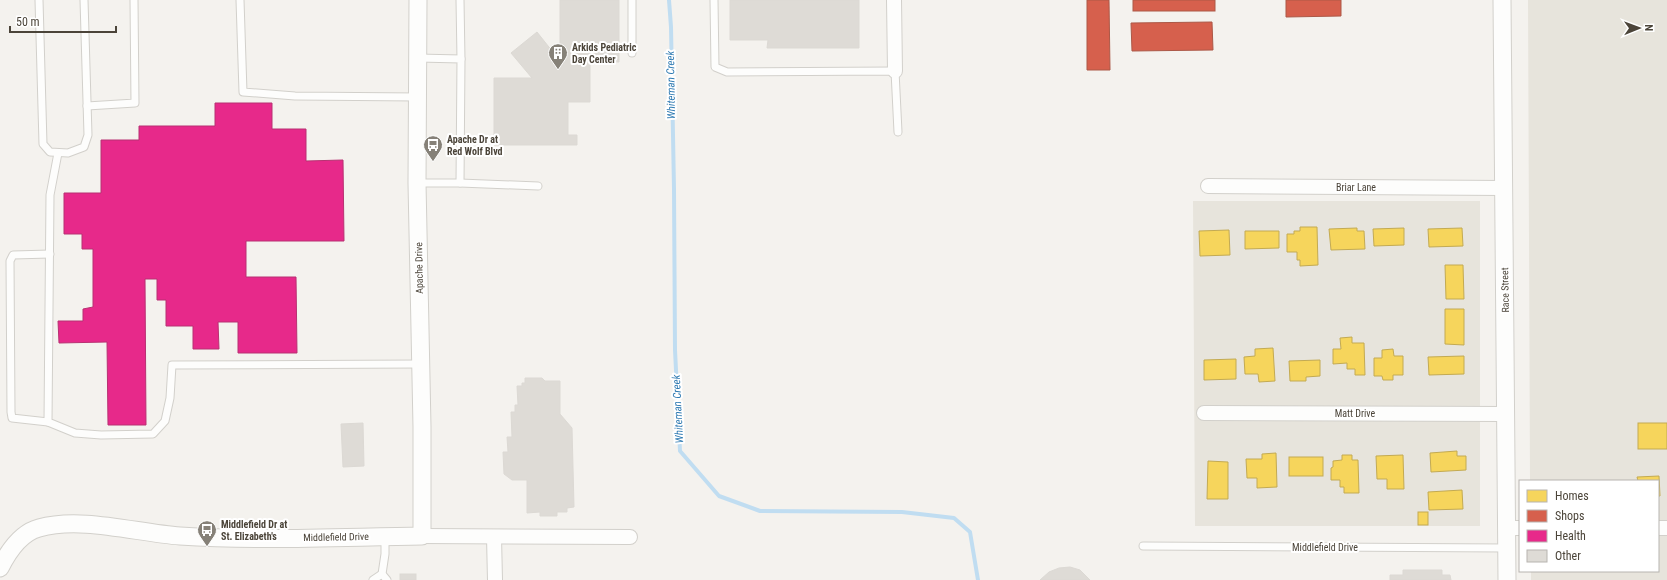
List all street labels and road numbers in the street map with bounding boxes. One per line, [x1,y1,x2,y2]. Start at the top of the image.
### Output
street label: Briar Lane [1336,182,1376,193]
street label: Apache Drive [413,242,425,294]
street label: Race Street [1499,267,1511,313]
street label: Matt Drive [1335,408,1376,419]
street label: Middlefield Drive [303,531,369,543]
street label: Middlefield Drive [1292,542,1358,553]

